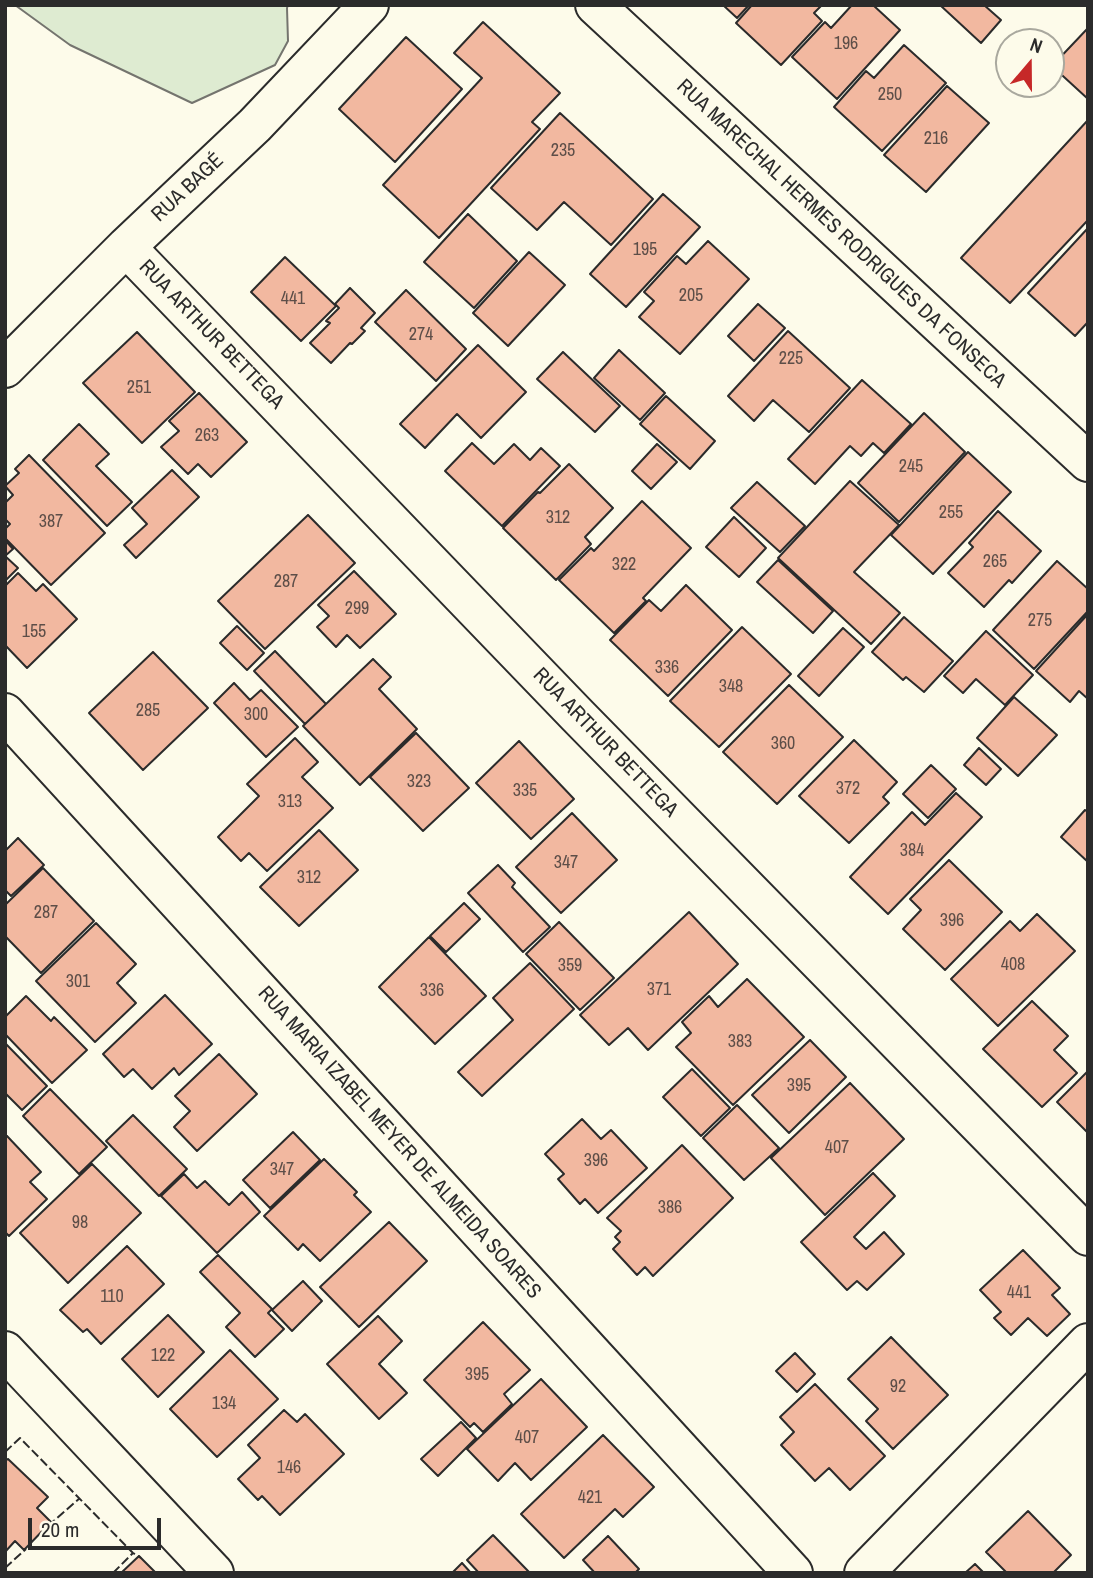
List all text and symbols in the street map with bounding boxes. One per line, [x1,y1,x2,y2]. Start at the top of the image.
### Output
north arrow [995,28,1065,98]
text: N [1027,31,1046,59]
house number: 196 [834,33,858,55]
street label: RUA MARECHAL HERMES RODRIGUES DA FONSECA [671,74,1011,394]
house number: 250 [878,84,902,106]
house number: 216 [924,128,948,150]
house number: 235 [551,140,575,162]
street label: RUA BAGÉ [147,148,229,228]
house number: 195 [633,239,657,261]
street label: RUA ARTHUR BETTEGA [133,255,289,415]
house number: 205 [679,285,703,307]
house number: 441 [281,288,305,310]
house number: 274 [409,324,433,346]
house number: 225 [779,348,803,370]
house number: 251 [127,377,151,399]
house number: 263 [195,425,219,447]
house number: 245 [899,456,923,478]
house number: 255 [939,502,963,524]
house number: 312 [546,507,570,529]
house number: 387 [39,511,63,533]
house number: 265 [983,551,1007,573]
house number: 322 [612,554,636,576]
house number: 287 [274,571,298,593]
house number: 299 [345,598,369,620]
house number: 275 [1028,610,1052,632]
house number: 155 [22,621,46,643]
house number: 336 [655,657,679,679]
street label: RUA ARTHUR BETTEGA [527,663,683,823]
house number: 348 [719,676,743,698]
house number: 285 [136,700,160,722]
house number: 300 [244,704,268,726]
house number: 360 [771,733,795,755]
house number: 323 [407,771,431,793]
house number: 372 [836,778,860,800]
house number: 335 [513,780,537,802]
house number: 313 [278,791,302,813]
house number: 384 [900,840,924,862]
house number: 347 [554,852,578,874]
house number: 312 [297,867,321,889]
house number: 287 [34,902,58,924]
house number: 396 [940,910,964,932]
house number: 408 [1001,954,1025,976]
house number: 359 [558,955,582,977]
house number: 301 [66,971,90,993]
house number: 371 [647,979,671,1001]
house number: 336 [420,980,444,1002]
street label: RUA MARIA IZABEL MEYER DE ALMEIDA SOARES [252,982,546,1304]
house number: 383 [728,1031,752,1053]
house number: 395 [787,1075,811,1097]
house number: 407 [825,1137,849,1159]
house number: 396 [584,1150,608,1172]
house number: 347 [270,1159,294,1181]
house number: 386 [658,1197,682,1219]
house number: 98 [72,1212,88,1234]
house number: 441 [1007,1282,1031,1304]
house number: 110 [100,1286,124,1308]
house number: 122 [151,1345,175,1367]
house number: 395 [465,1364,489,1386]
house number: 92 [890,1376,906,1398]
house number: 134 [212,1393,236,1415]
house number: 407 [515,1427,539,1449]
house number: 146 [277,1457,301,1479]
house number: 421 [578,1487,602,1509]
scale bar [32,1504,164,1548]
text: 20 m [41,1515,79,1544]

